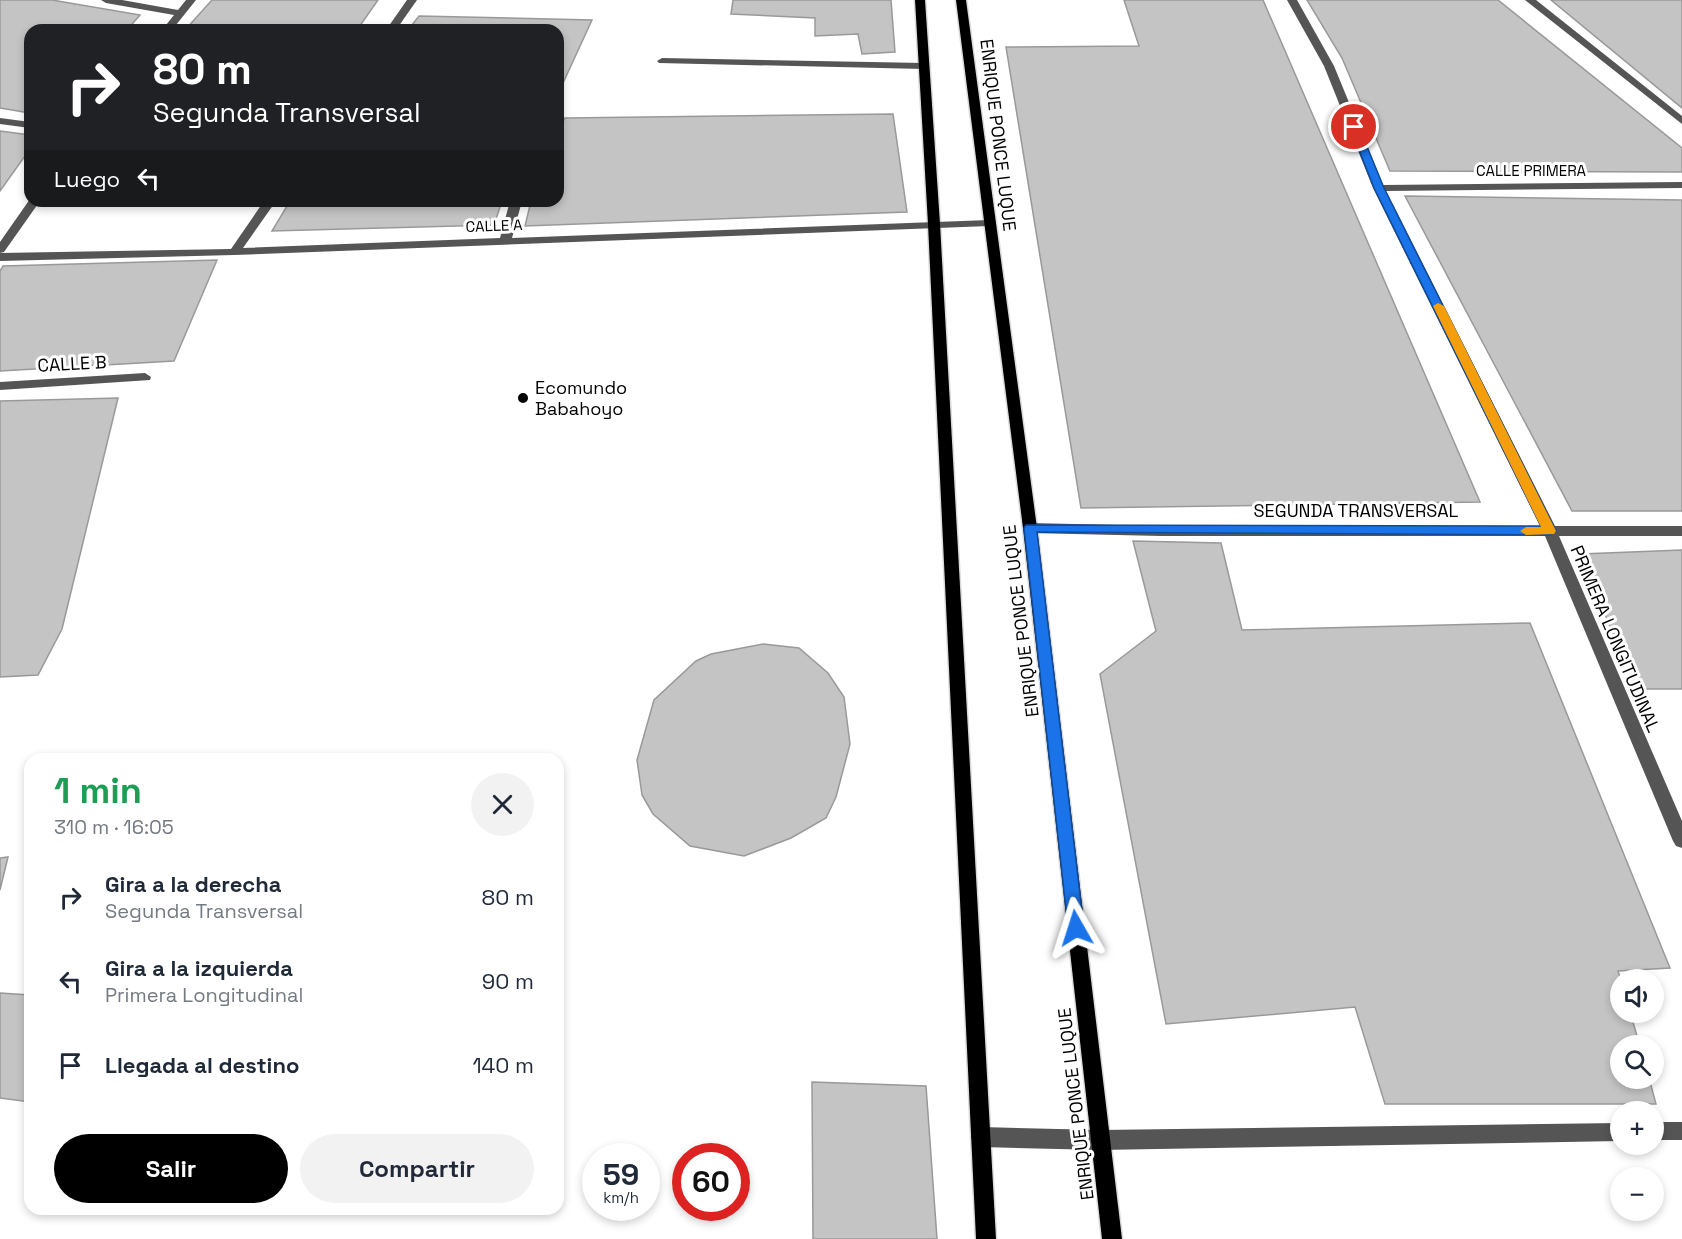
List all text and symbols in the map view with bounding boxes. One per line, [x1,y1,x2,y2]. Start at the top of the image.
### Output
street label: ENRIQUE PONCE LUQUE [975,38,1022,232]
text: 80 m [153,43,252,96]
icon: right [54,48,132,126]
text: Segunda Transversal [153,95,421,130]
pin [1328,101,1379,152]
icon: arrive [1337,110,1370,143]
street label: CALLE PRIMERA [1476,161,1587,180]
icon: left [132,162,165,195]
text: Luego [54,165,120,193]
street label: CALLE A [465,215,523,236]
street label: CALLE B [37,350,107,377]
place label: Ecomundo Babahoyo [535,376,627,420]
marker: Ecomundo Babahoyo [516,391,530,405]
street label: SEGUNDA TRANSVERSAL [1254,499,1459,522]
street label: ENRIQUE PONCE LUQUE [997,524,1044,718]
street label: PRIMERA LONGITUDINAL [1566,542,1665,736]
text: 1 min [54,768,142,814]
button: close [471,773,534,836]
text: 310 m · 16:05 [54,814,174,840]
text: Gira a la derecha [105,870,282,898]
icon: right [54,881,87,914]
text: 80 m [482,883,534,911]
position arrow [1044,896,1108,960]
text: Segunda Transversal [105,898,303,924]
text: Gira a la izquierda [105,954,293,982]
icon: left [54,965,87,998]
text: 90 m [482,967,534,995]
map controls [1610,969,1664,1221]
button: sound [1610,969,1664,1023]
text: Primera Longitudinal [105,982,303,1008]
street label: ENRIQUE PONCE LUQUE [1052,1007,1099,1201]
button: search [1610,1035,1664,1089]
icon: arrive [54,1049,87,1082]
text: Llegada al destino [105,1051,299,1079]
text: 140 m [472,1051,534,1079]
button: + [1610,1101,1664,1155]
button: Salir [54,1134,288,1203]
button: Compartir [300,1134,534,1203]
speed limit sign: 60 [672,1143,750,1221]
text: 59 [603,1155,639,1194]
button: − [1610,1167,1664,1221]
text: km/h [603,1188,639,1207]

